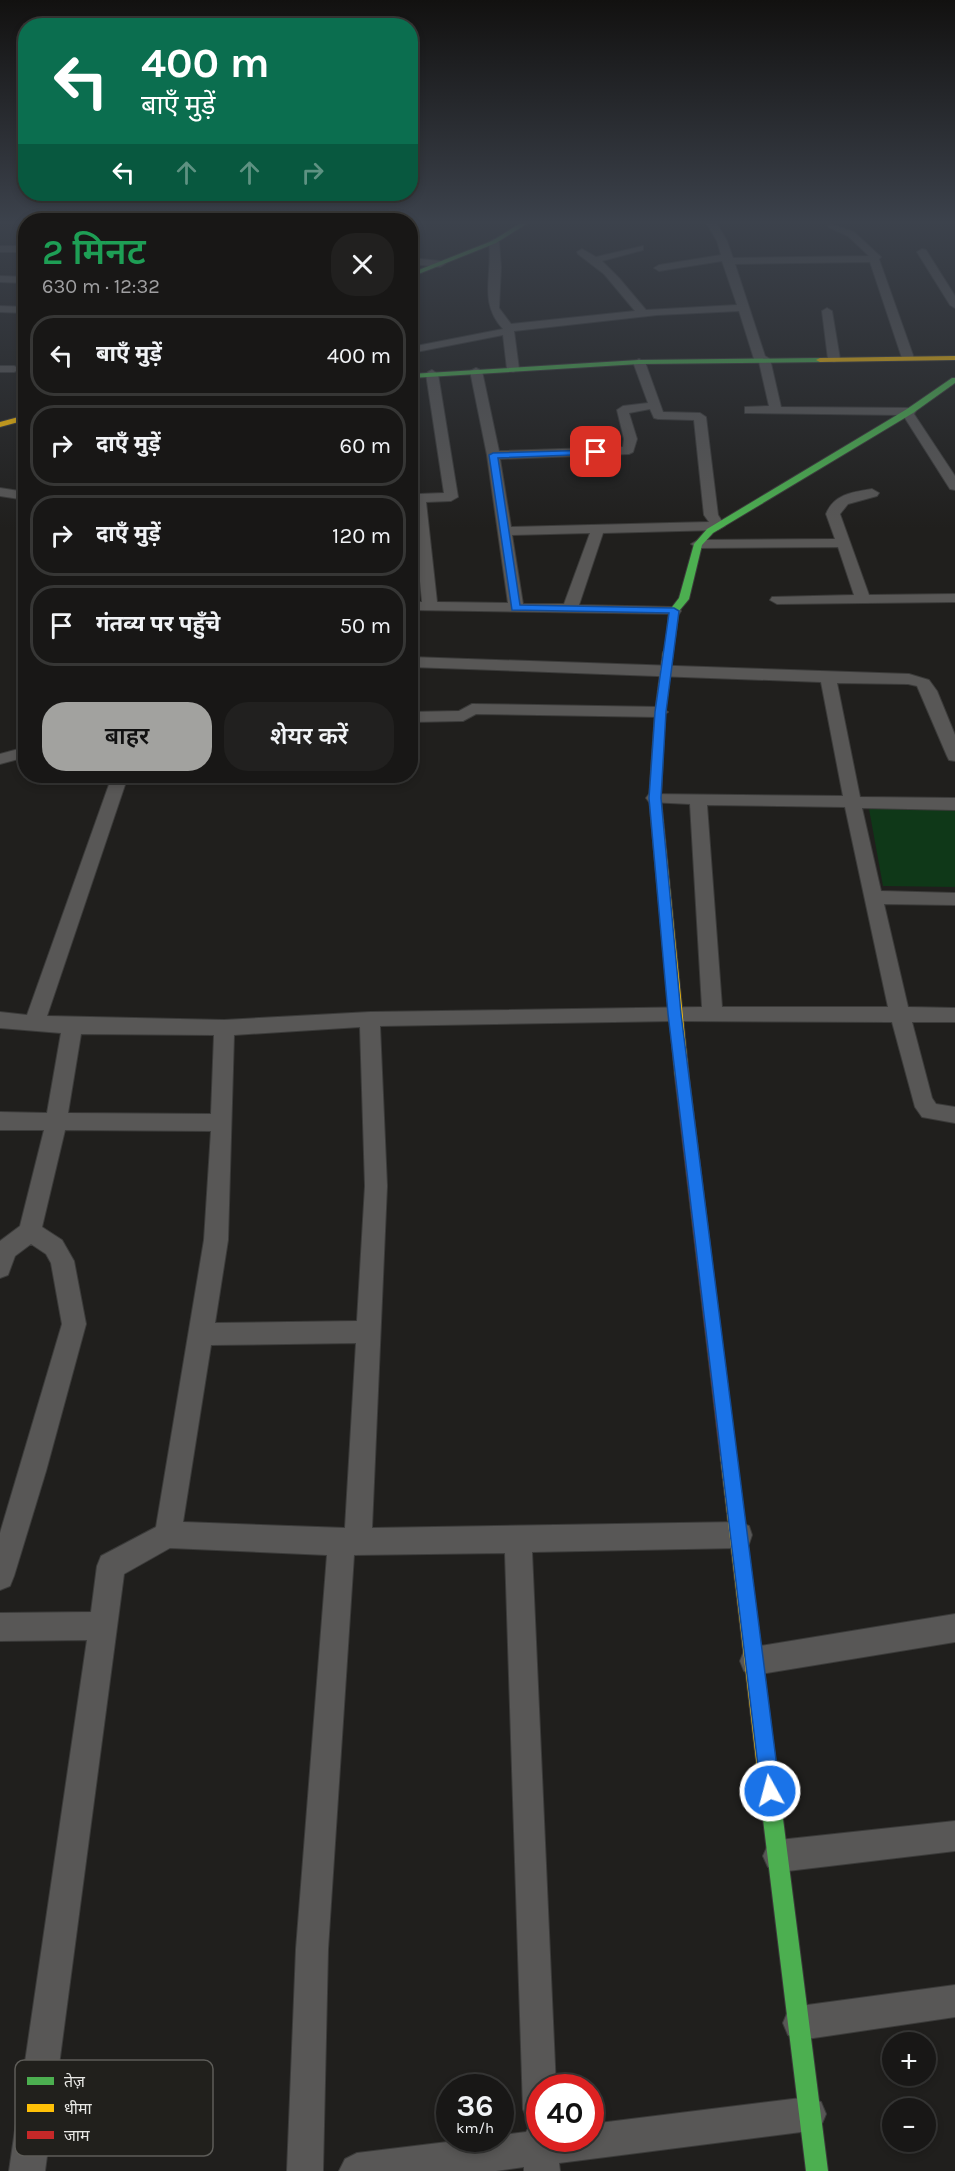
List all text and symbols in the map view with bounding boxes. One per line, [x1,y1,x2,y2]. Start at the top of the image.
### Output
text: 400 m [141,38,270,88]
icon: left [42,42,120,120]
text: बाएँ मुड़ें [141,89,215,121]
icon: left [107,156,140,189]
icon: ahead [170,156,203,189]
icon: ahead [233,156,266,189]
icon: right [296,156,329,189]
text: 2 मिनट [42,231,146,273]
button: close [331,233,394,296]
text: 630 m · 12:32 [42,275,160,298]
icon: left [45,339,78,372]
text: बाएँ मुड़ें [96,341,162,367]
text: 400 m [327,343,391,369]
pin [570,426,621,477]
icon: right [45,429,78,462]
text: दाएँ मुड़ें [96,431,161,457]
text: 60 m [340,433,391,459]
icon: arrive [579,435,612,468]
icon: right [45,519,78,552]
text: दाएँ मुड़ें [96,521,161,547]
text: 120 m [332,523,391,549]
icon: arrive [45,609,78,642]
text: गंतव्य पर पहुँचे [96,611,220,637]
text: 50 m [340,613,391,639]
button: बाहर [42,702,212,771]
button: शेयर करें [224,702,394,771]
position arrow [738,1759,802,1823]
map controls [882,2032,936,2152]
button: + [882,2032,936,2086]
legend [15,2060,213,2156]
text: तेज़ [64,2072,86,2091]
speed limit sign: 40 [526,2074,604,2152]
text: 36 [457,2088,493,2124]
button: − [882,2098,936,2152]
text: धीमा [64,2099,93,2118]
text: km/h [456,2119,494,2137]
text: जाम [64,2126,90,2145]

